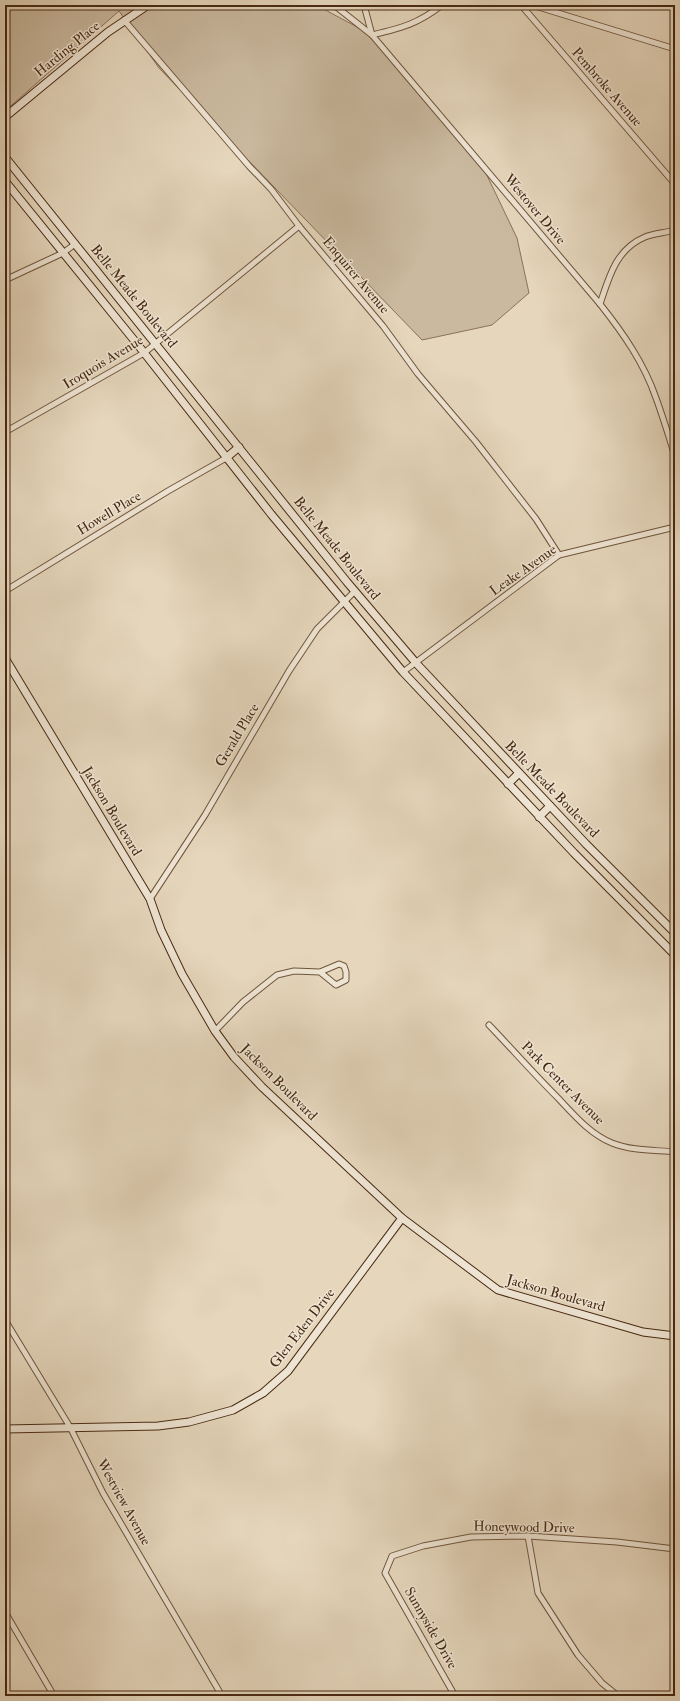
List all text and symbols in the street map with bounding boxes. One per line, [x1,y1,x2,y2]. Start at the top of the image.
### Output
street label: Harding Place [31,17,103,80]
street label: Pembroke Avenue [568,44,646,130]
street label: Westover Drive [500,170,569,248]
street label: Enquirer Avenue [319,233,393,317]
street label: Belle Meade Boulevard [87,241,181,351]
street label: Iroquois Avenue [60,331,146,393]
street label: Howell Place [74,487,144,539]
street label: Belle Meade Boulevard [290,493,384,603]
street label: Leake Avenue [486,541,560,599]
street label: Gerald Place [211,700,263,770]
street label: Belle Meade Boulevard [501,737,603,841]
street label: Jackson Boulevard [78,762,145,859]
street label: Park Center Avenue [518,1038,608,1128]
street label: Jackson Boulevard [236,1039,321,1124]
street label: Jackson Boulevard [504,1271,607,1315]
street label: Glen Eden Drive [266,1285,338,1371]
street label: Westview Avenue [93,1455,155,1548]
street label: Honeywood Drive [473,1518,575,1537]
street label: Sunnyside Drive [400,1584,461,1673]

